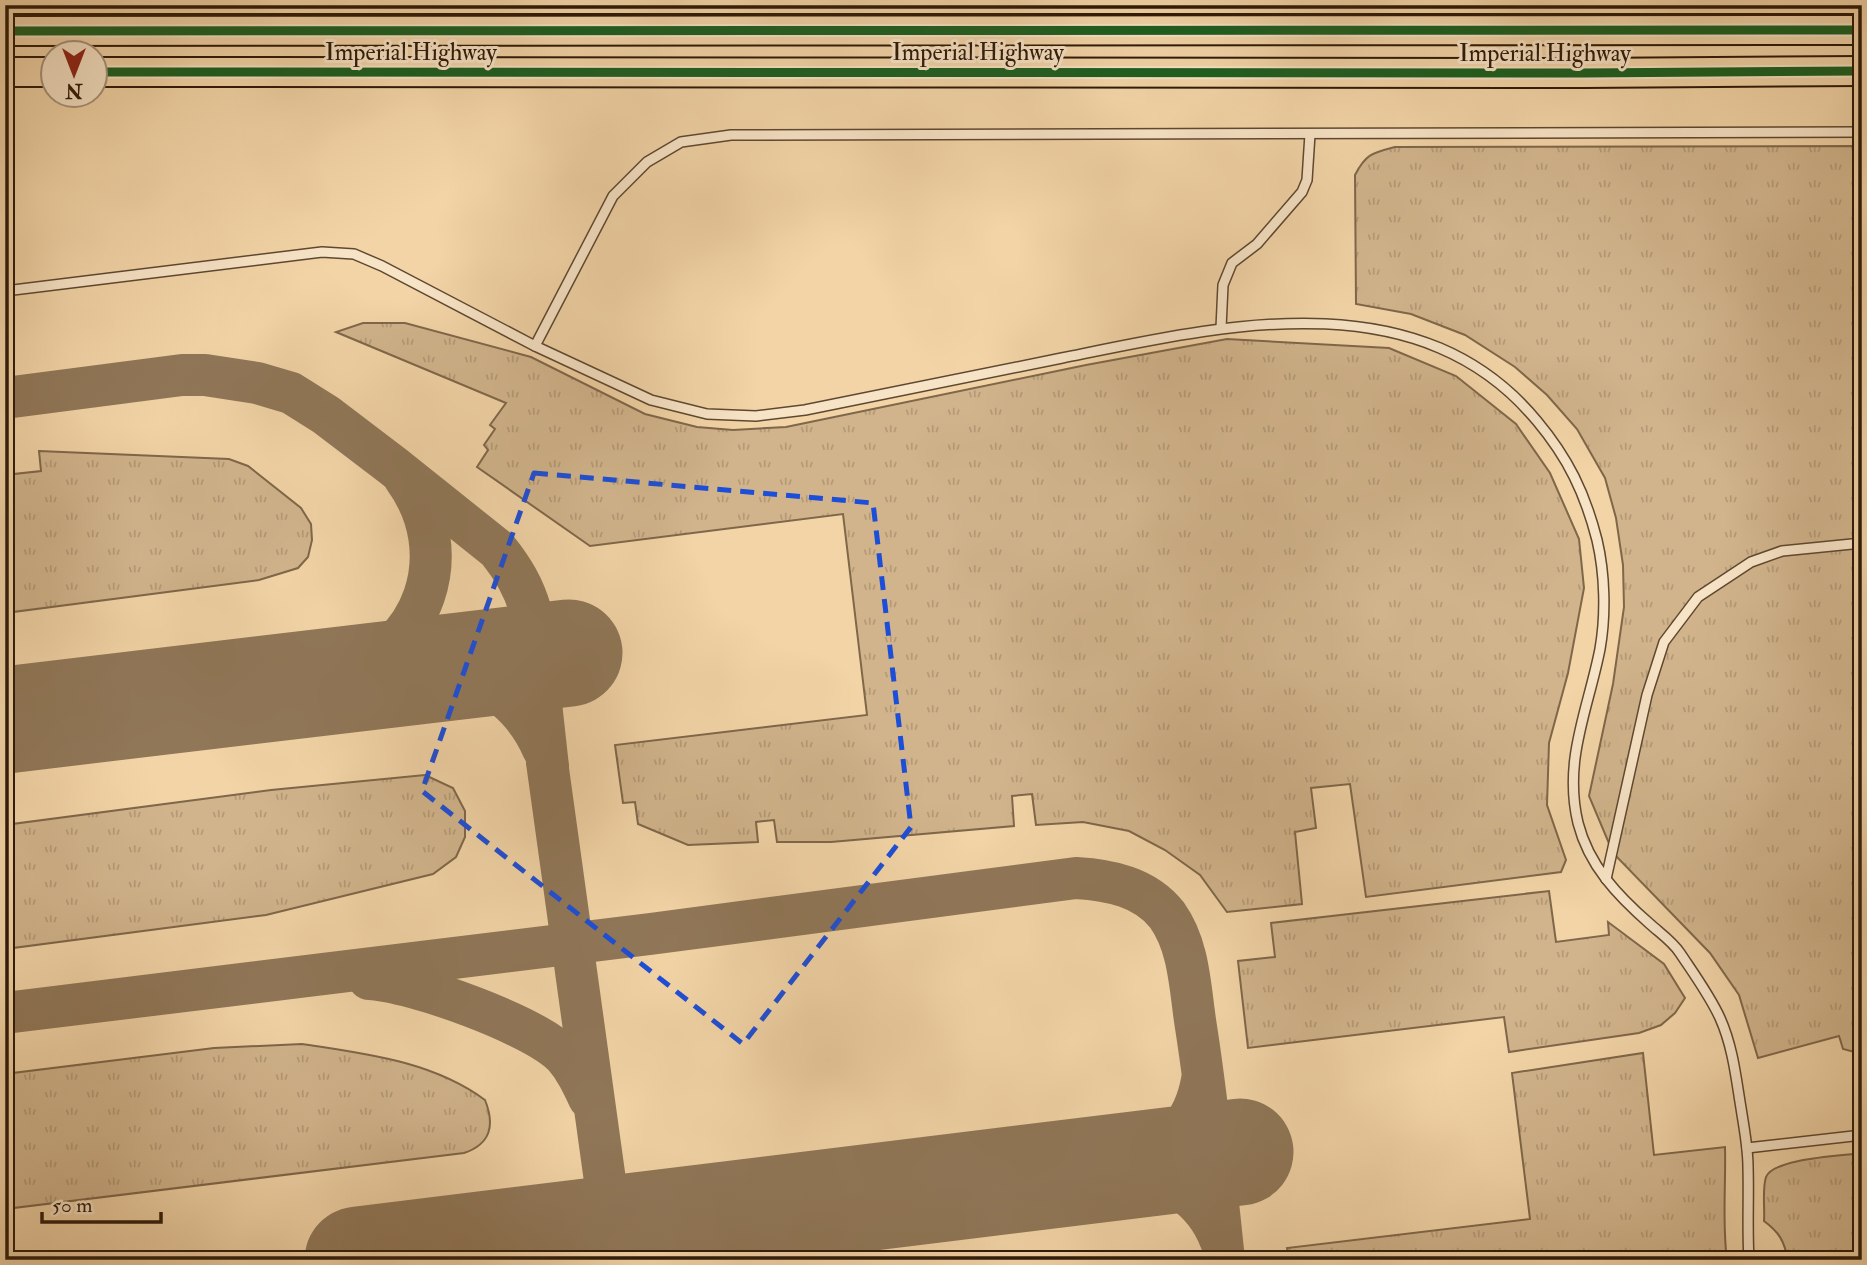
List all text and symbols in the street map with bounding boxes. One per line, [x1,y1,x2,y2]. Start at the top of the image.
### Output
street label: Imperial Highway [325,37,497,68]
street label: Imperial Highway [892,37,1064,68]
north arrow [38,38,108,108]
street label: Imperial Highway [1459,38,1631,69]
text: N [65,78,84,102]
scale bar [42,1181,161,1225]
text: 50 m [52,1192,93,1219]

